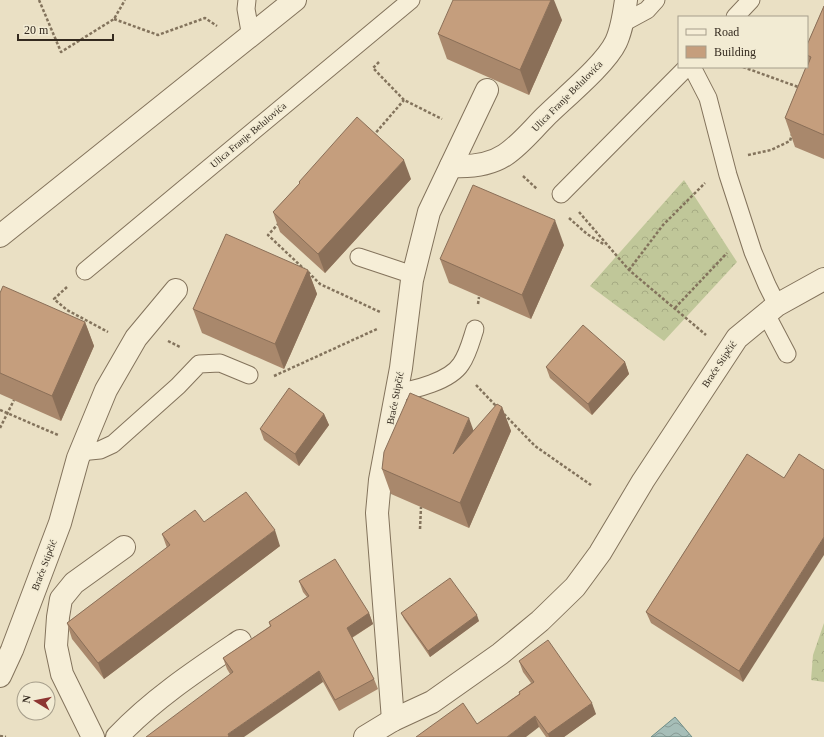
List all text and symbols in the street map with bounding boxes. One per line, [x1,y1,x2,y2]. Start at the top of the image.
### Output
scale bar [18,16,113,42]
legend [678,16,808,68]
text: 20 m [24,23,49,37]
text: Road [714,25,739,39]
text: Building [714,45,756,59]
street label: Ulica Franje Belulovića [529,58,605,134]
street label: Ulica Franje Belulovića [208,100,289,170]
street label: Braće Stipčić [699,338,739,389]
street label: Braće Stipčić [384,370,406,425]
street label: Braće Stipčić [29,537,59,592]
north arrow [16,681,56,721]
text: N [20,694,33,704]

